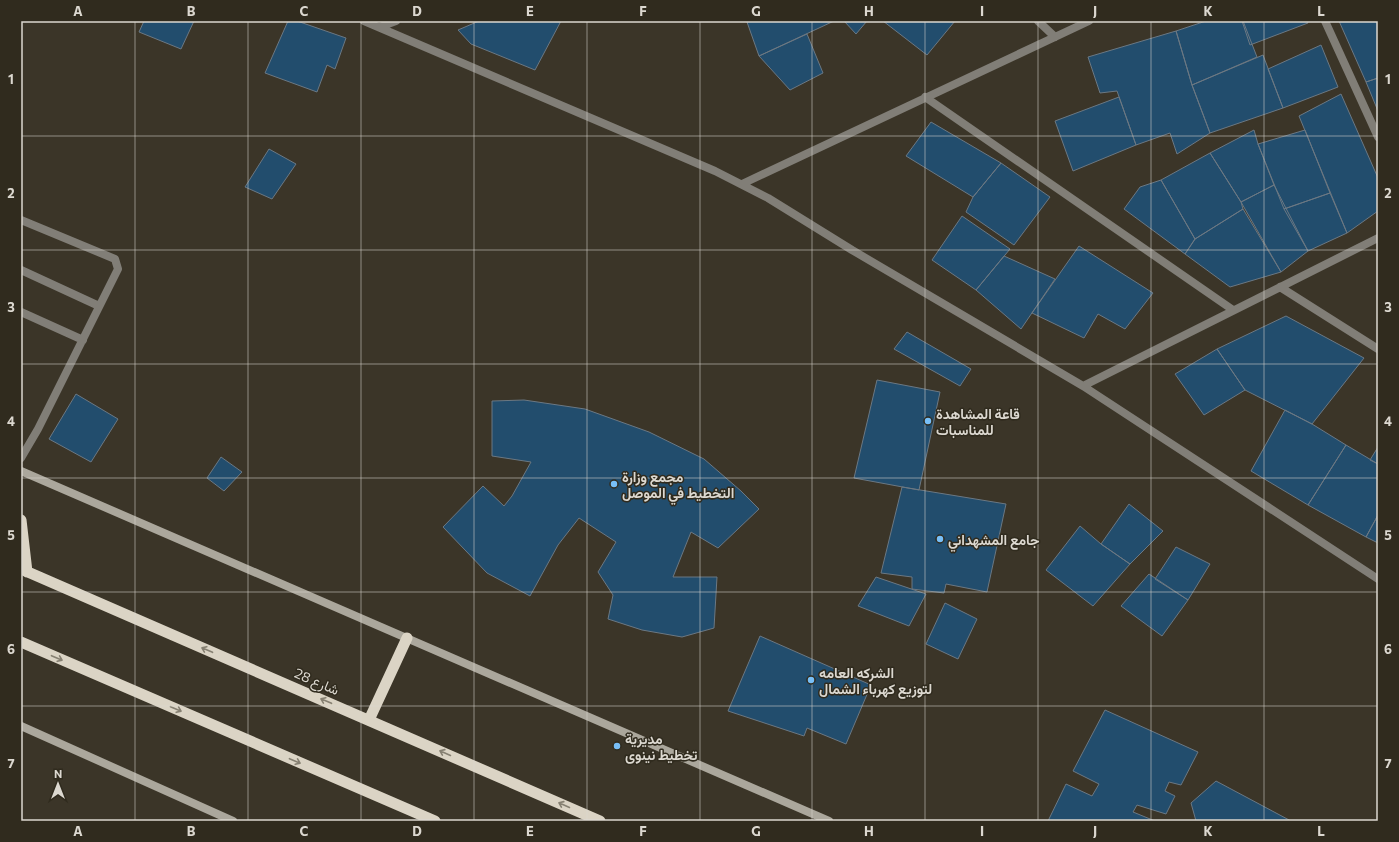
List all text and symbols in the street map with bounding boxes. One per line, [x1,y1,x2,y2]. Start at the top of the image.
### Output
text: A [73,3,83,19]
text: B [187,3,196,19]
text: C [300,3,309,19]
text: D [412,3,422,19]
text: E [526,3,534,19]
text: F [639,3,647,19]
text: G [751,3,761,19]
text: H [864,3,874,19]
text: I [980,3,984,19]
text: J [1093,3,1097,19]
text: K [1203,3,1213,19]
text: L [1317,3,1325,19]
text: 1 [8,71,14,87]
text: 1 [1385,71,1391,87]
text: 2 [7,185,15,201]
text: 2 [1384,185,1392,201]
text: 3 [7,299,15,315]
text: 3 [1384,299,1392,315]
place label: قاعة المشاهدة للمناسبات [936,405,1020,439]
text: 4 [7,413,15,429]
text: 4 [1384,413,1392,429]
marker: قاعة المشاهدة للمناسبات [923,416,933,426]
place label: مجمع وزارة التخطيط في الموصل [622,468,734,505]
marker: مجمع وزارة التخطيط في الموصل [609,479,619,489]
text: 5 [7,527,15,543]
text: 5 [1384,527,1392,543]
place label: جامع المشهداني [948,531,1040,552]
marker: جامع المشهداني [935,534,945,544]
text: 6 [7,641,15,657]
text: 6 [1384,641,1392,657]
one-way arrow [201,646,213,653]
one-way arrow [50,654,62,662]
street label: شارع 28 [291,664,342,701]
place label: الشركه العامه لتوزيع كهرباء الشمال [819,664,932,699]
marker: الشركه العامه لتوزيع كهرباء الشمال [806,675,816,685]
one-way arrow [321,697,333,705]
one-way arrow [170,706,182,713]
place label: مديرية تخطيط نينوى [625,730,698,764]
marker: مديرية تخطيط نينوى [612,741,622,751]
one-way arrow [440,749,452,757]
text: 7 [7,755,15,771]
text: 7 [1384,755,1392,771]
one-way arrow [289,758,301,765]
north arrow [38,764,78,804]
text: N [54,767,62,780]
one-way arrow [559,801,571,809]
text: A [73,823,83,839]
text: B [187,823,196,839]
text: C [300,823,309,839]
text: D [412,823,422,839]
text: E [526,823,534,839]
text: F [639,823,647,839]
text: G [751,823,761,839]
text: H [864,823,874,839]
text: I [980,823,984,839]
text: J [1093,823,1097,839]
text: K [1203,823,1213,839]
text: L [1317,823,1325,839]

